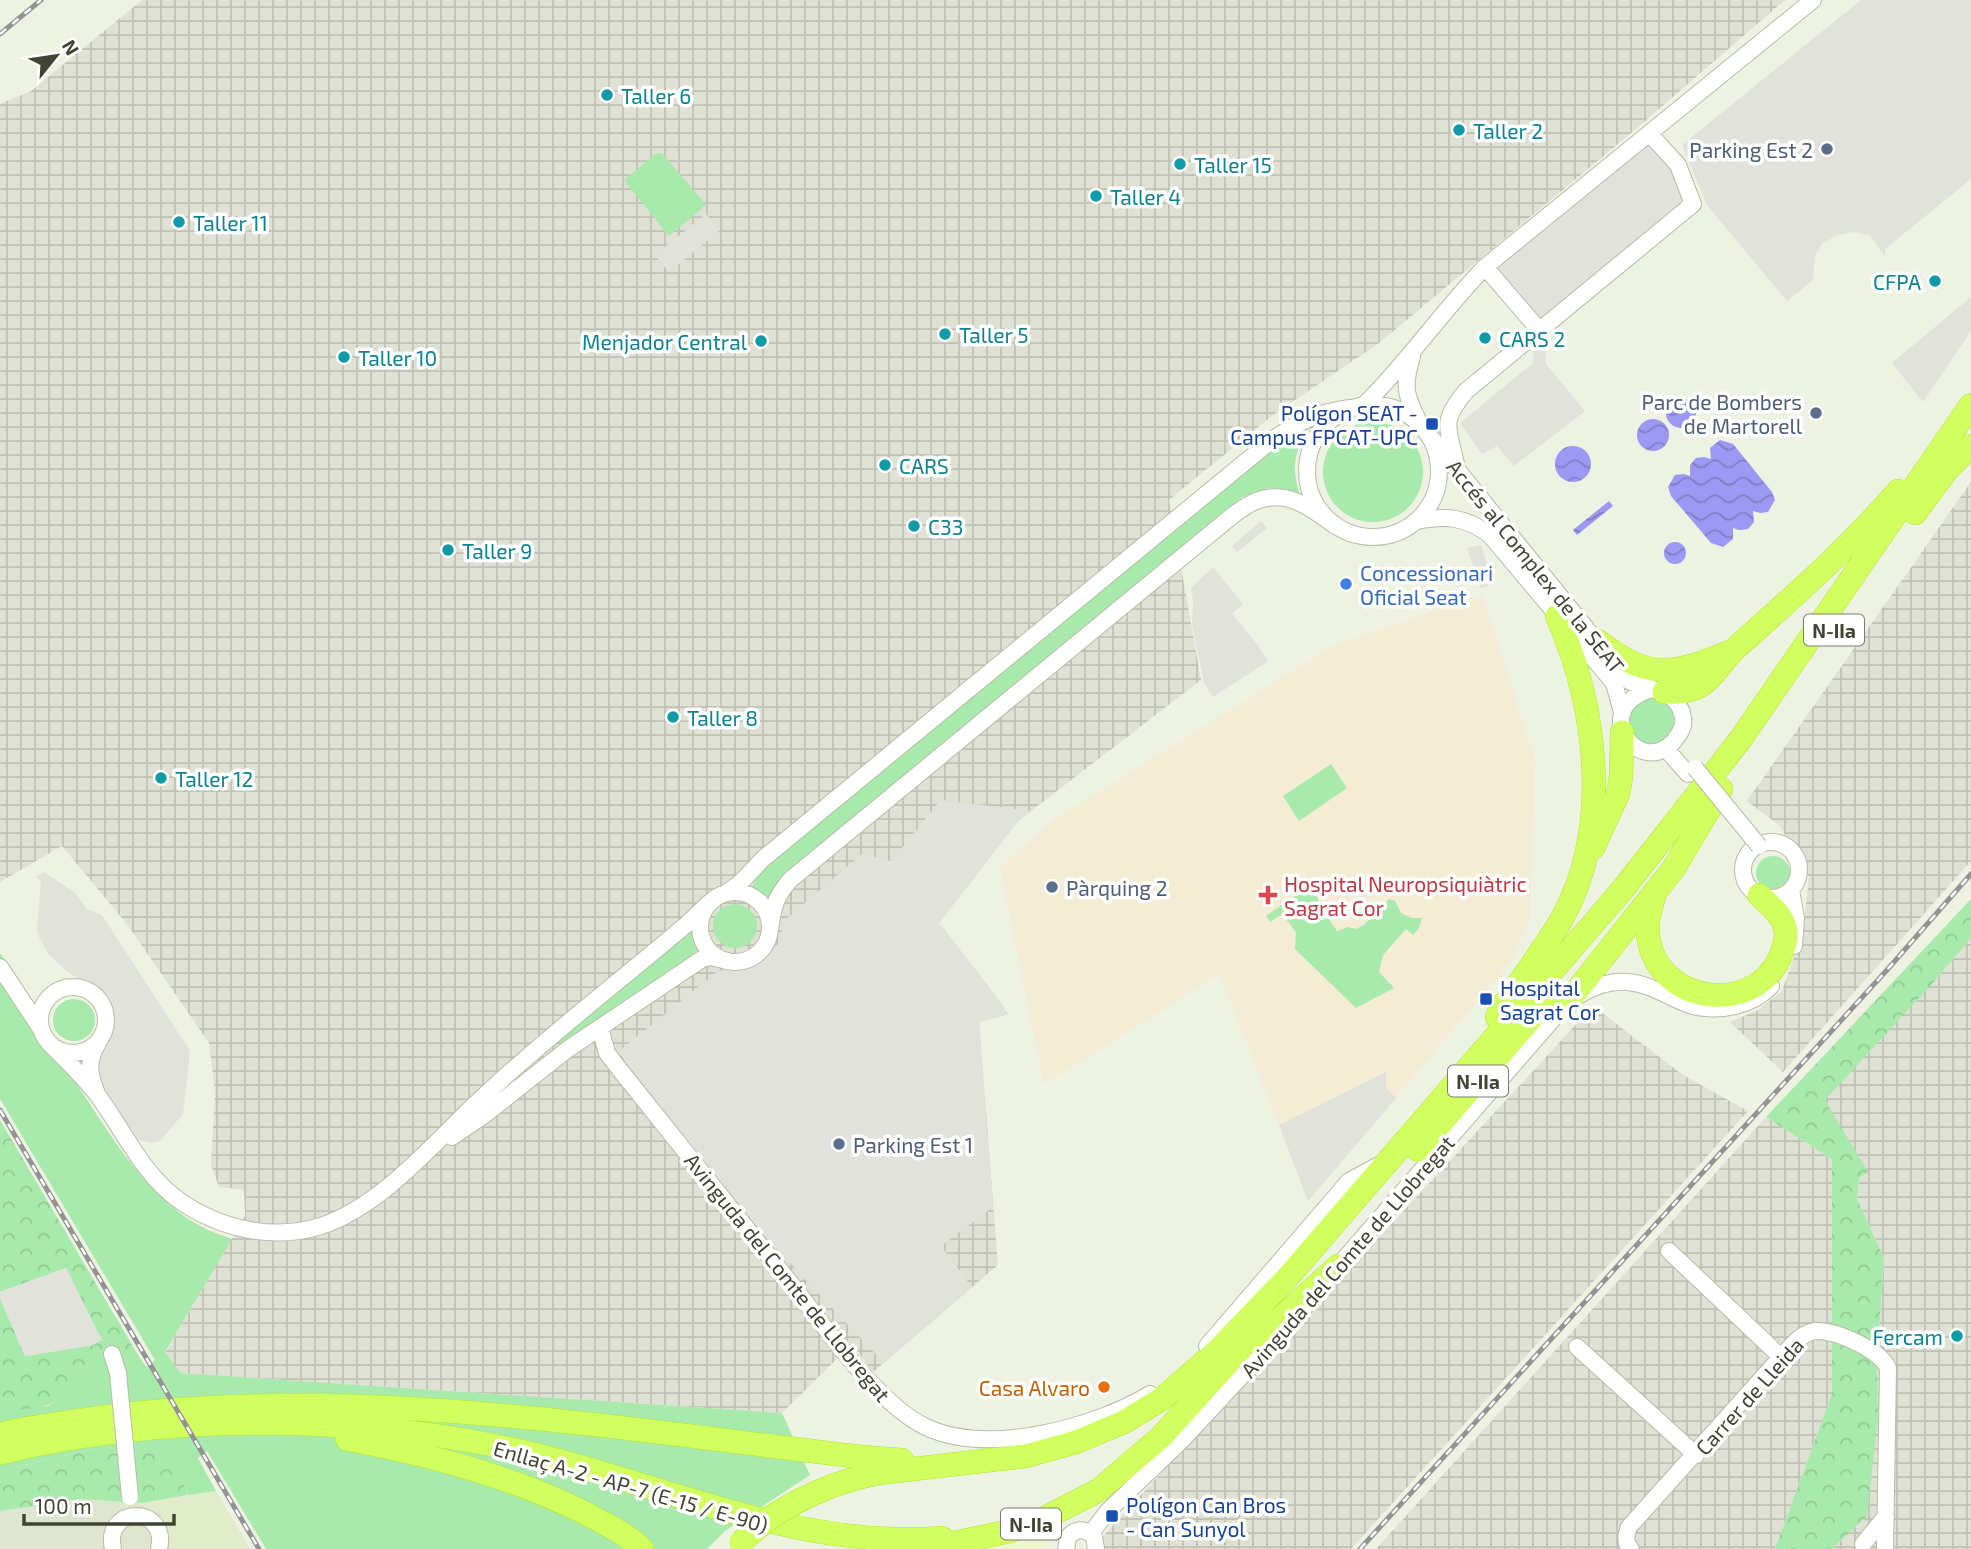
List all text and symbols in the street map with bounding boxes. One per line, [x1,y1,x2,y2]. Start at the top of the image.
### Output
north arrow [21,21,91,91]
text: N [58,36,85,59]
place label: Taller 6 [621,83,691,108]
marker: Taller 6 [599,87,615,103]
place label: Taller 2 [1473,118,1543,143]
marker: Taller 2 [1451,122,1467,138]
place label: Parking Est 2 [1689,137,1813,162]
marker: Parking Est 2 [1819,141,1835,157]
place label: Taller 15 [1194,152,1272,177]
marker: Taller 15 [1172,156,1188,172]
place label: Taller 4 [1110,184,1181,209]
marker: Taller 4 [1088,188,1104,204]
place label: Taller 11 [193,210,268,235]
marker: Taller 11 [171,214,187,230]
place label: CFPA [1873,269,1921,294]
marker: CFPA [1927,273,1943,289]
place label: Taller 5 [959,322,1028,347]
marker: Taller 5 [937,326,953,342]
place label: CARS 2 [1499,326,1565,351]
place label: Menjador Central [582,329,748,355]
marker: CARS 2 [1477,330,1493,346]
marker: Menjador Central [753,333,769,349]
place label: Taller 10 [358,345,437,370]
marker: Taller 10 [336,349,352,365]
place label: Parc de Bombers de Martorell [1641,389,1803,438]
place label: Polígon SEAT - Campus FPCAT-UPC [1230,400,1418,449]
marker: Parc de Bombers de Martorell [1808,405,1824,421]
marker: Polígon SEAT - Campus FPCAT-UPC [1424,416,1440,432]
place label: CARS [899,453,949,478]
street label: Accés al Complex de la SEAT [1442,454,1630,678]
marker: CARS [877,457,893,473]
place label: C33 [928,514,963,539]
marker: C33 [906,518,922,534]
place label: Taller 9 [462,538,532,563]
marker: Taller 9 [440,542,456,558]
place label: Concessionari Oficial Seat [1360,560,1493,609]
marker: Concessionari Oficial Seat [1338,576,1354,592]
road number: N-IIa [1804,614,1864,646]
place label: Taller 8 [687,705,758,730]
marker: Taller 8 [665,709,681,725]
place label: Taller 12 [175,766,253,791]
marker: Taller 12 [153,770,169,786]
place label: Hospital Neuropsiquiàtric Sagrat Cor [1284,871,1527,920]
place label: Pàrquing 2 [1066,875,1168,900]
marker: Pàrquing 2 [1044,879,1060,895]
marker: Hospital Neuropsiquiàtric Sagrat Cor [1258,885,1278,905]
place label: Hospital Sagrat Cor [1500,975,1601,1024]
marker: Hospital Sagrat Cor [1478,991,1494,1007]
road number: N-IIa [1448,1065,1508,1096]
street label: Avinguda del Comte de Llobregat [1235,1130,1459,1382]
place label: Parking Est 1 [853,1132,973,1157]
marker: Parking Est 1 [831,1136,847,1152]
street label: Avinguda del Comte de Llobregat [680,1148,896,1406]
place label: Fercam [1872,1324,1943,1349]
marker: Fercam [1949,1328,1965,1344]
street label: Carrer de Lleida [1690,1332,1808,1460]
place label: Casa Alvaro [979,1375,1090,1400]
marker: Casa Alvaro [1096,1379,1112,1395]
street label: Enllaç A-2 - AP-7 (E-15 / E-90) [490,1435,771,1539]
scale bar [24,1482,175,1526]
place label: Polígon Can Bros - Can Sunyol [1126,1492,1286,1541]
text: 100 m [35,1493,92,1518]
road number: N-IIa [1001,1508,1061,1540]
marker: Polígon Can Bros - Can Sunyol [1104,1508,1120,1524]

